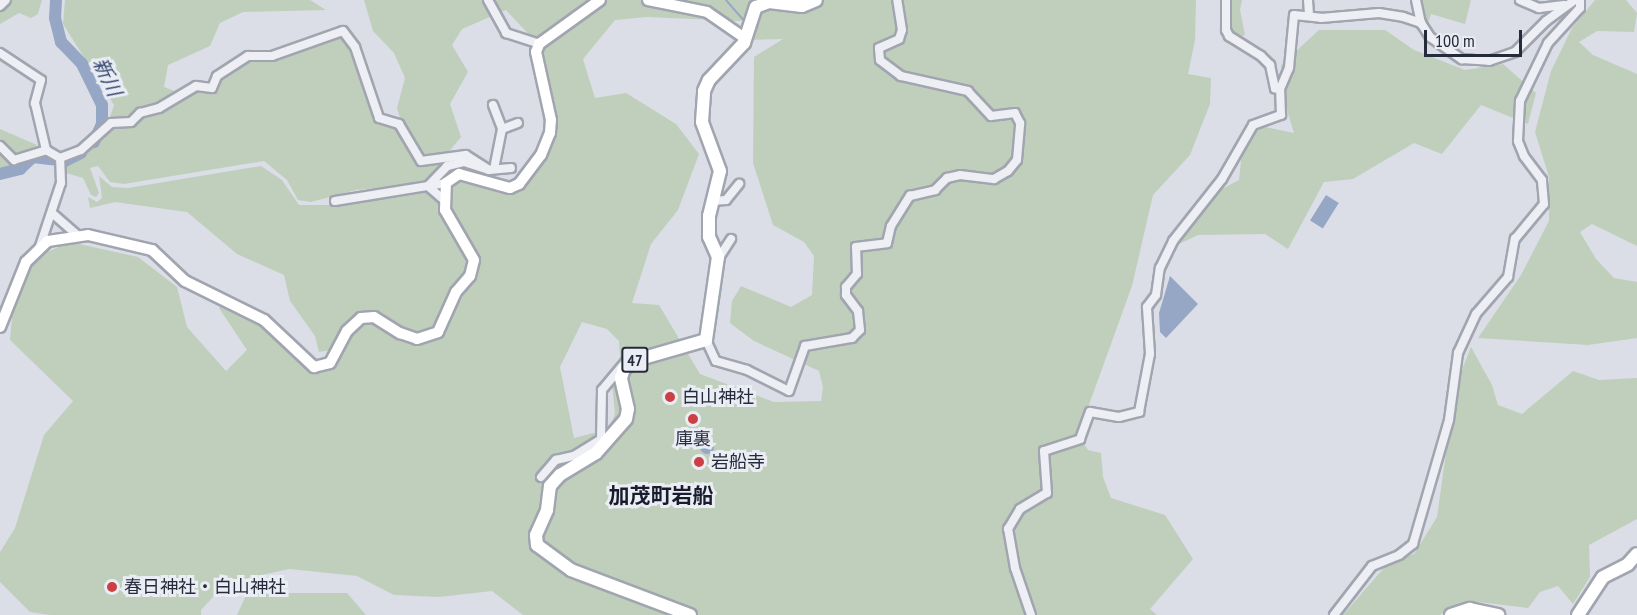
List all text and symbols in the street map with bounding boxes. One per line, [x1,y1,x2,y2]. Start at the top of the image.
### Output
scale bar [1427,18,1524,56]
text: 100 m [1435,29,1475,52]
water label: 新川 [88,54,126,100]
road number: 47 [620,347,650,373]
place label: 白山神社 [682,386,754,408]
marker: 白山神社 [663,390,677,404]
marker: 庫裏 [686,412,700,426]
place label: 庫裏 [675,428,711,450]
place label: 岩船寺 [711,451,765,473]
marker: 岩船寺 [692,455,706,469]
district label: 加茂町岩船 [609,483,713,509]
place label: 春日神社・白山神社 [124,576,286,598]
marker: 春日神社・白山神社 [105,580,119,594]

